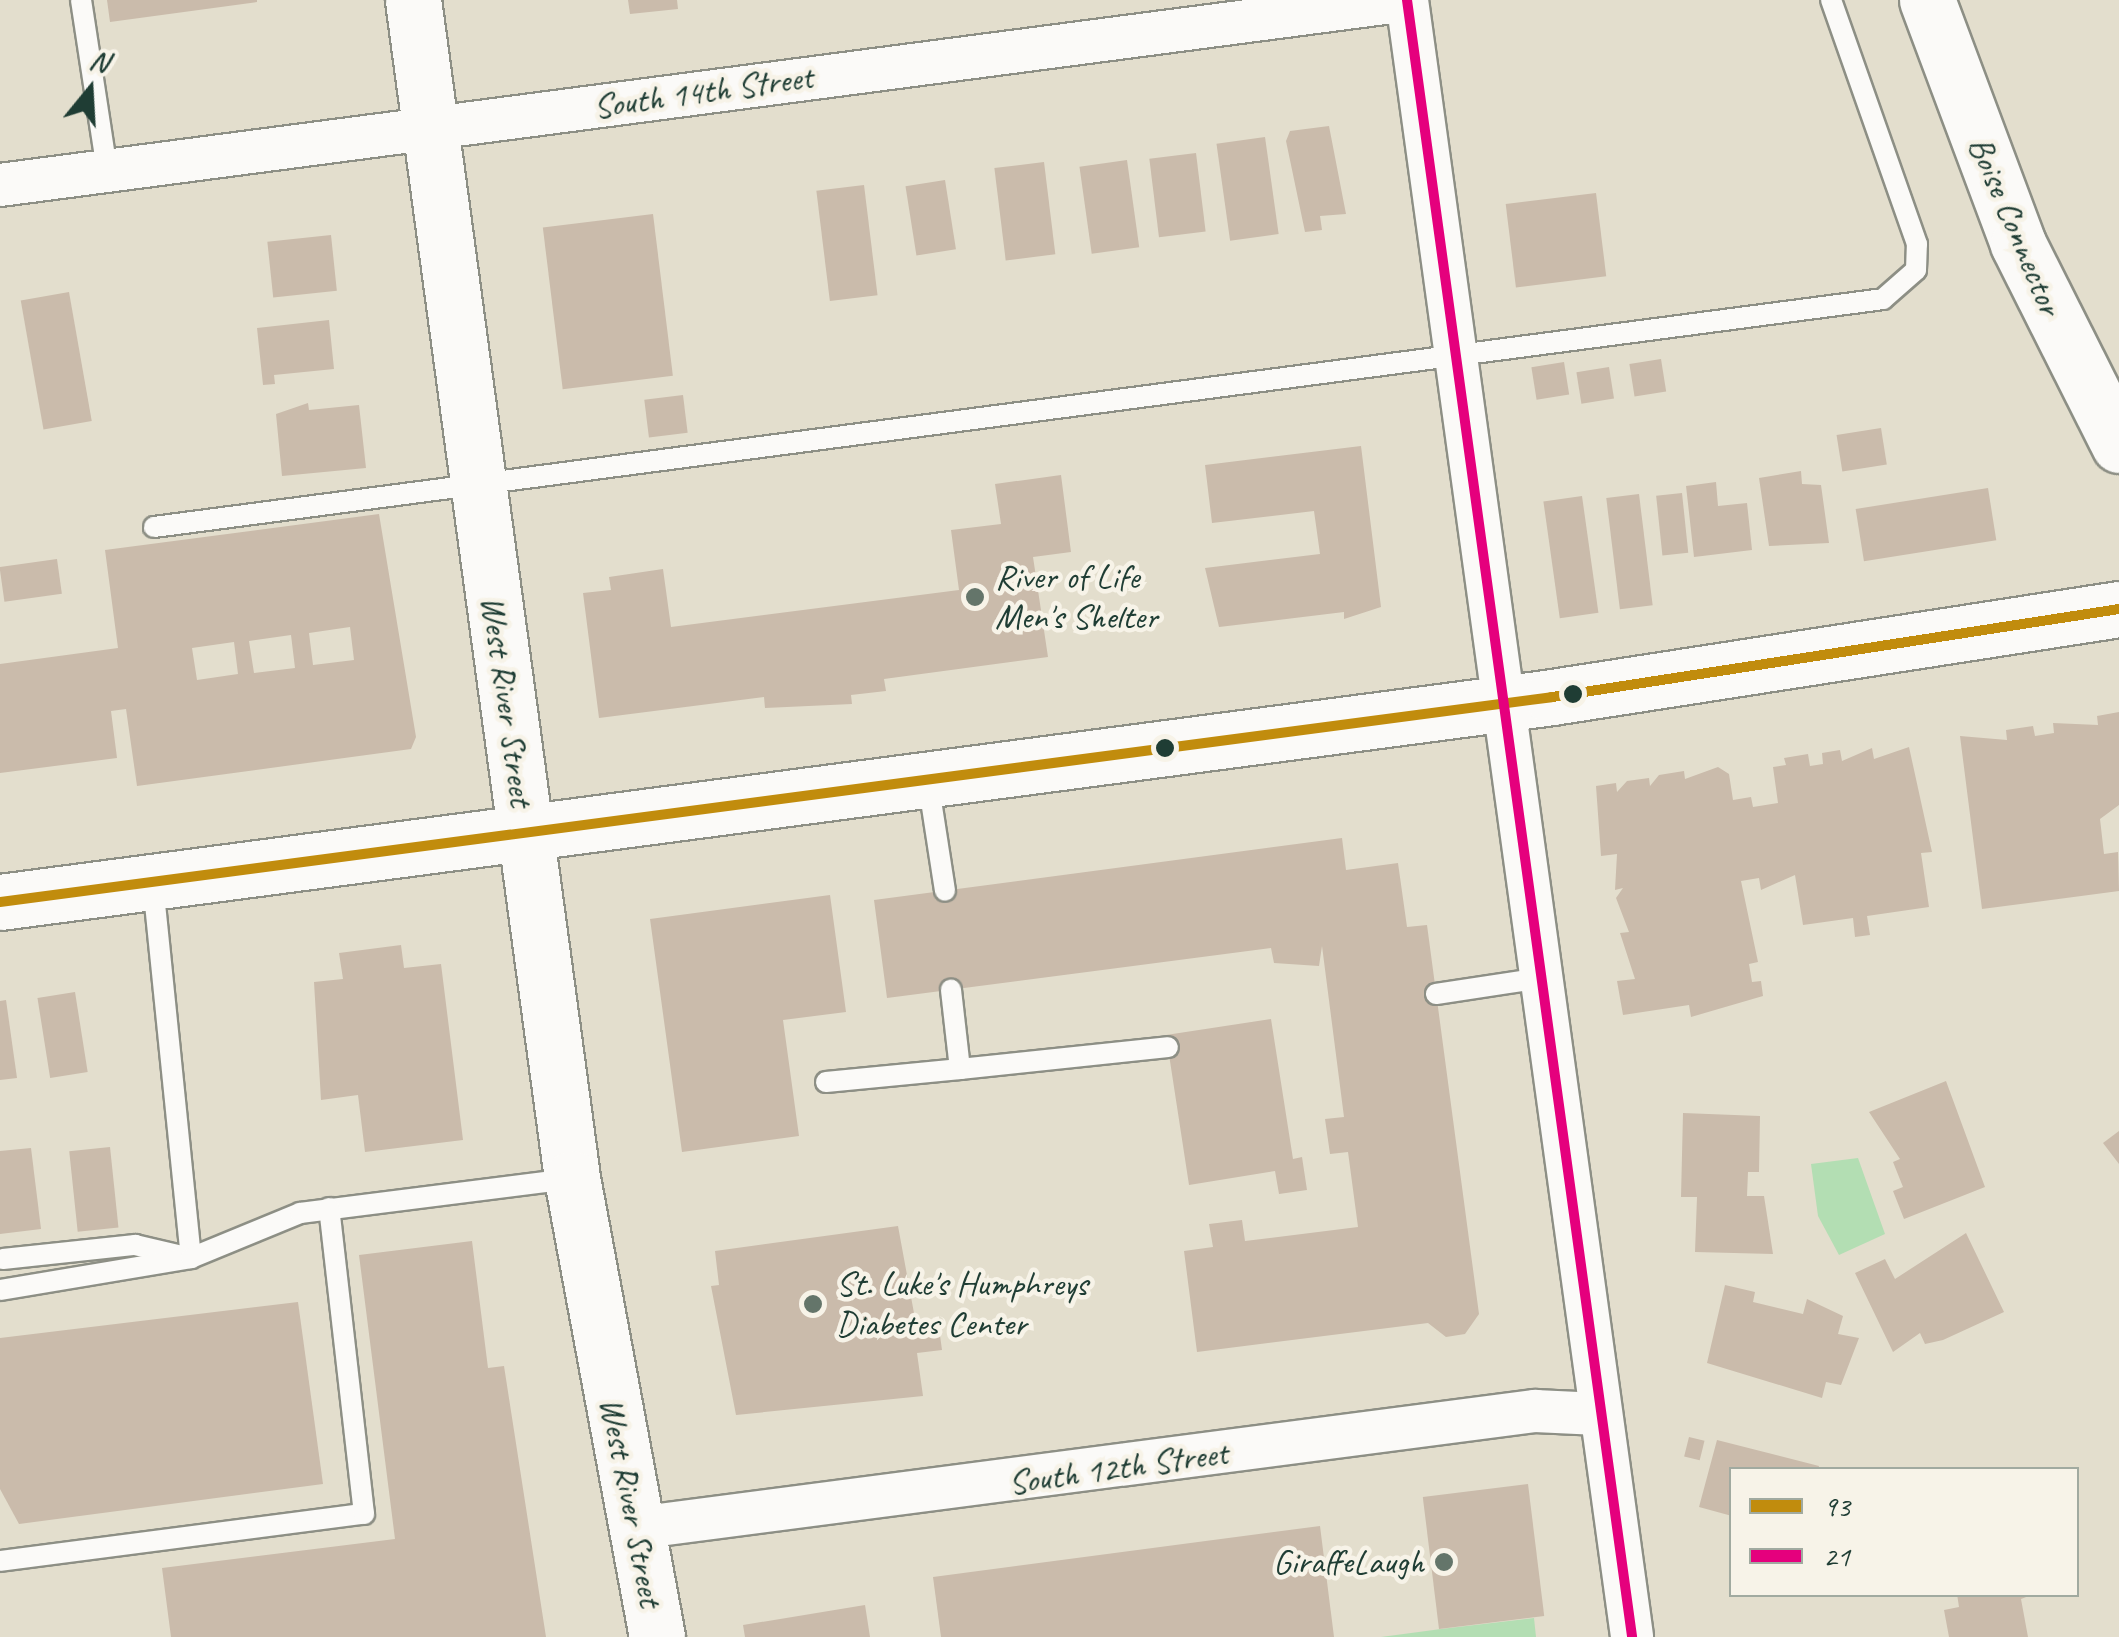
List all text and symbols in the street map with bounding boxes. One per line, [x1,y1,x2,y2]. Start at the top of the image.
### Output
north arrow [40,40,140,140]
text: N [86,42,113,80]
street label: South 14th Street [590,56,816,128]
street label: Boise Connector [1959,130,2071,322]
place label: River of Life Men's Shelter [995,556,1159,638]
marker: River of Life Men's Shelter [964,586,986,608]
street label: West River Street [471,592,543,810]
unlabelled marker [1563,684,1583,704]
unlabelled marker [1155,738,1175,758]
place label: St. Luke's Humphreys Diabetes Center [836,1263,1085,1345]
marker: St. Luke's Humphreys Diabetes Center [800,1291,826,1317]
street label: West River Street [590,1393,672,1611]
street label: South 12th Street [1005,1432,1231,1504]
legend [1729,1467,2079,1597]
text: 93 [1823,1487,1850,1525]
text: 21 [1823,1537,1850,1575]
place label: GiraffeLaugh [1273,1541,1424,1583]
marker: GiraffeLaugh [1433,1551,1455,1573]

